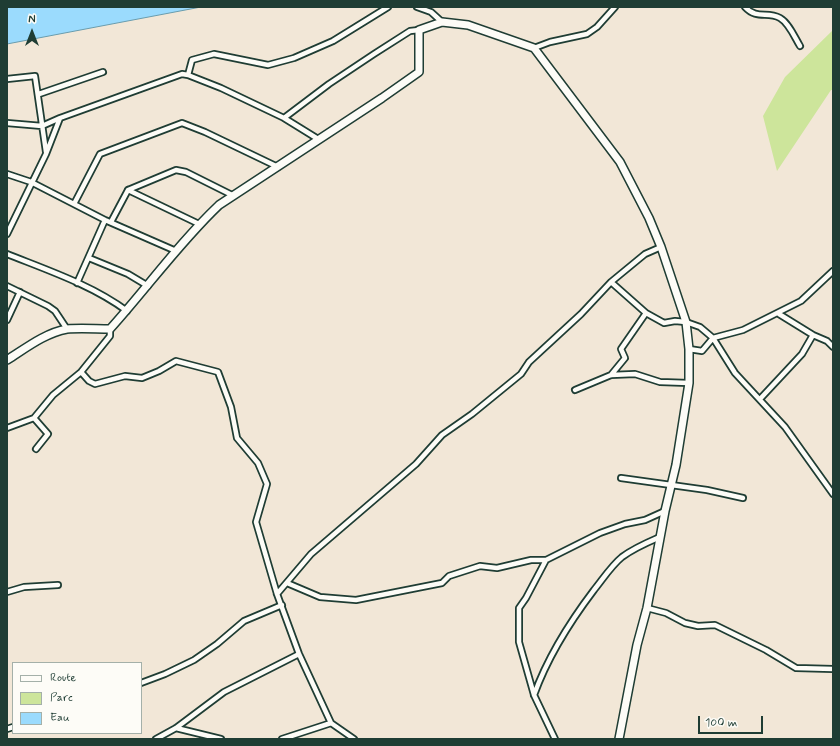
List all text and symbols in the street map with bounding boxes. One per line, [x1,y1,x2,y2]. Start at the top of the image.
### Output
north arrow [12,12,52,52]
text: N [28,13,36,27]
legend [12,662,142,734]
text: Route [50,670,76,686]
text: Parc [50,690,73,706]
scale bar [700,708,765,734]
text: Eau [50,710,69,726]
text: 100 m [705,715,737,731]

